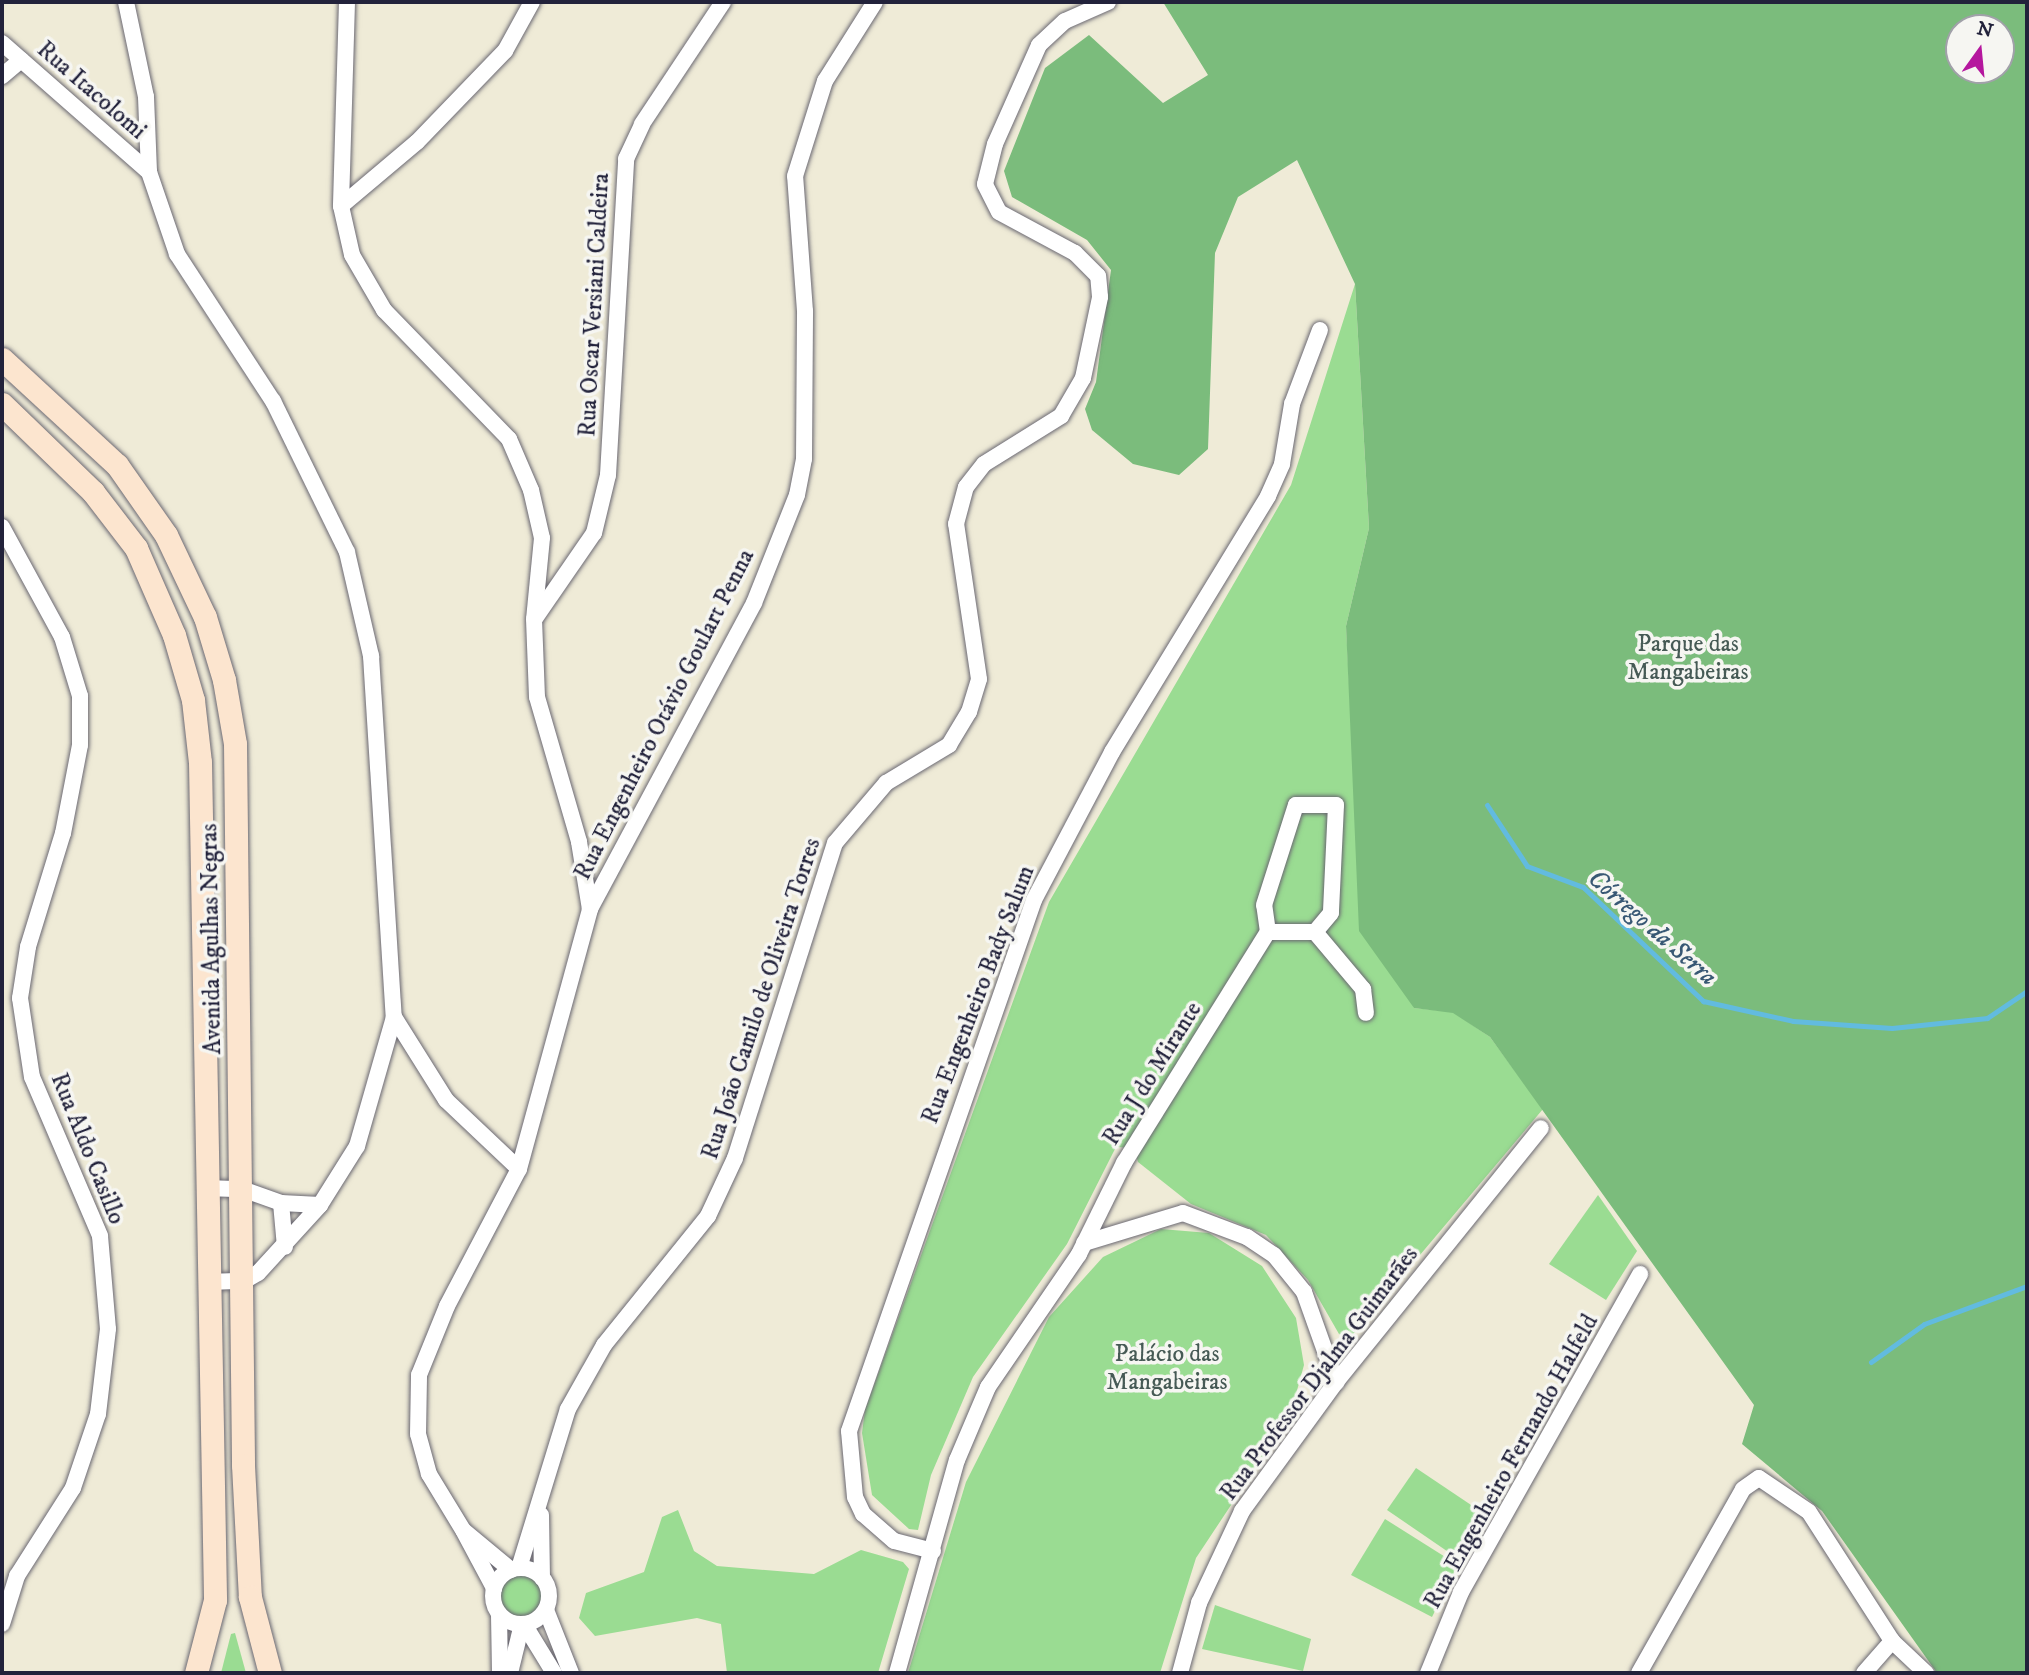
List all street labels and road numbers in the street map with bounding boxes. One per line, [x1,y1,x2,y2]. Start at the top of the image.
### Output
street label: Rua Itacolomi [31,36,151,146]
street label: Rua Oscar Versiani Caldeira [574,172,616,438]
street label: Rua Engenheiro Otávio Goulart Penna [569,545,761,885]
street label: Avenida Agulhas Negras [196,823,228,1055]
street label: Rua João Camilo de Oliveira Torres [696,835,828,1163]
street label: Rua Engenheiro Bady Salum [916,862,1042,1128]
street label: Rua J do Mirante [1097,997,1209,1151]
street label: Rua Aldo Casillo [44,1069,130,1229]
street label: Rua Professor Djalma Guimarães [1215,1241,1425,1507]
street label: Rua Engenheiro Fernando Halfeld [1419,1310,1605,1614]

